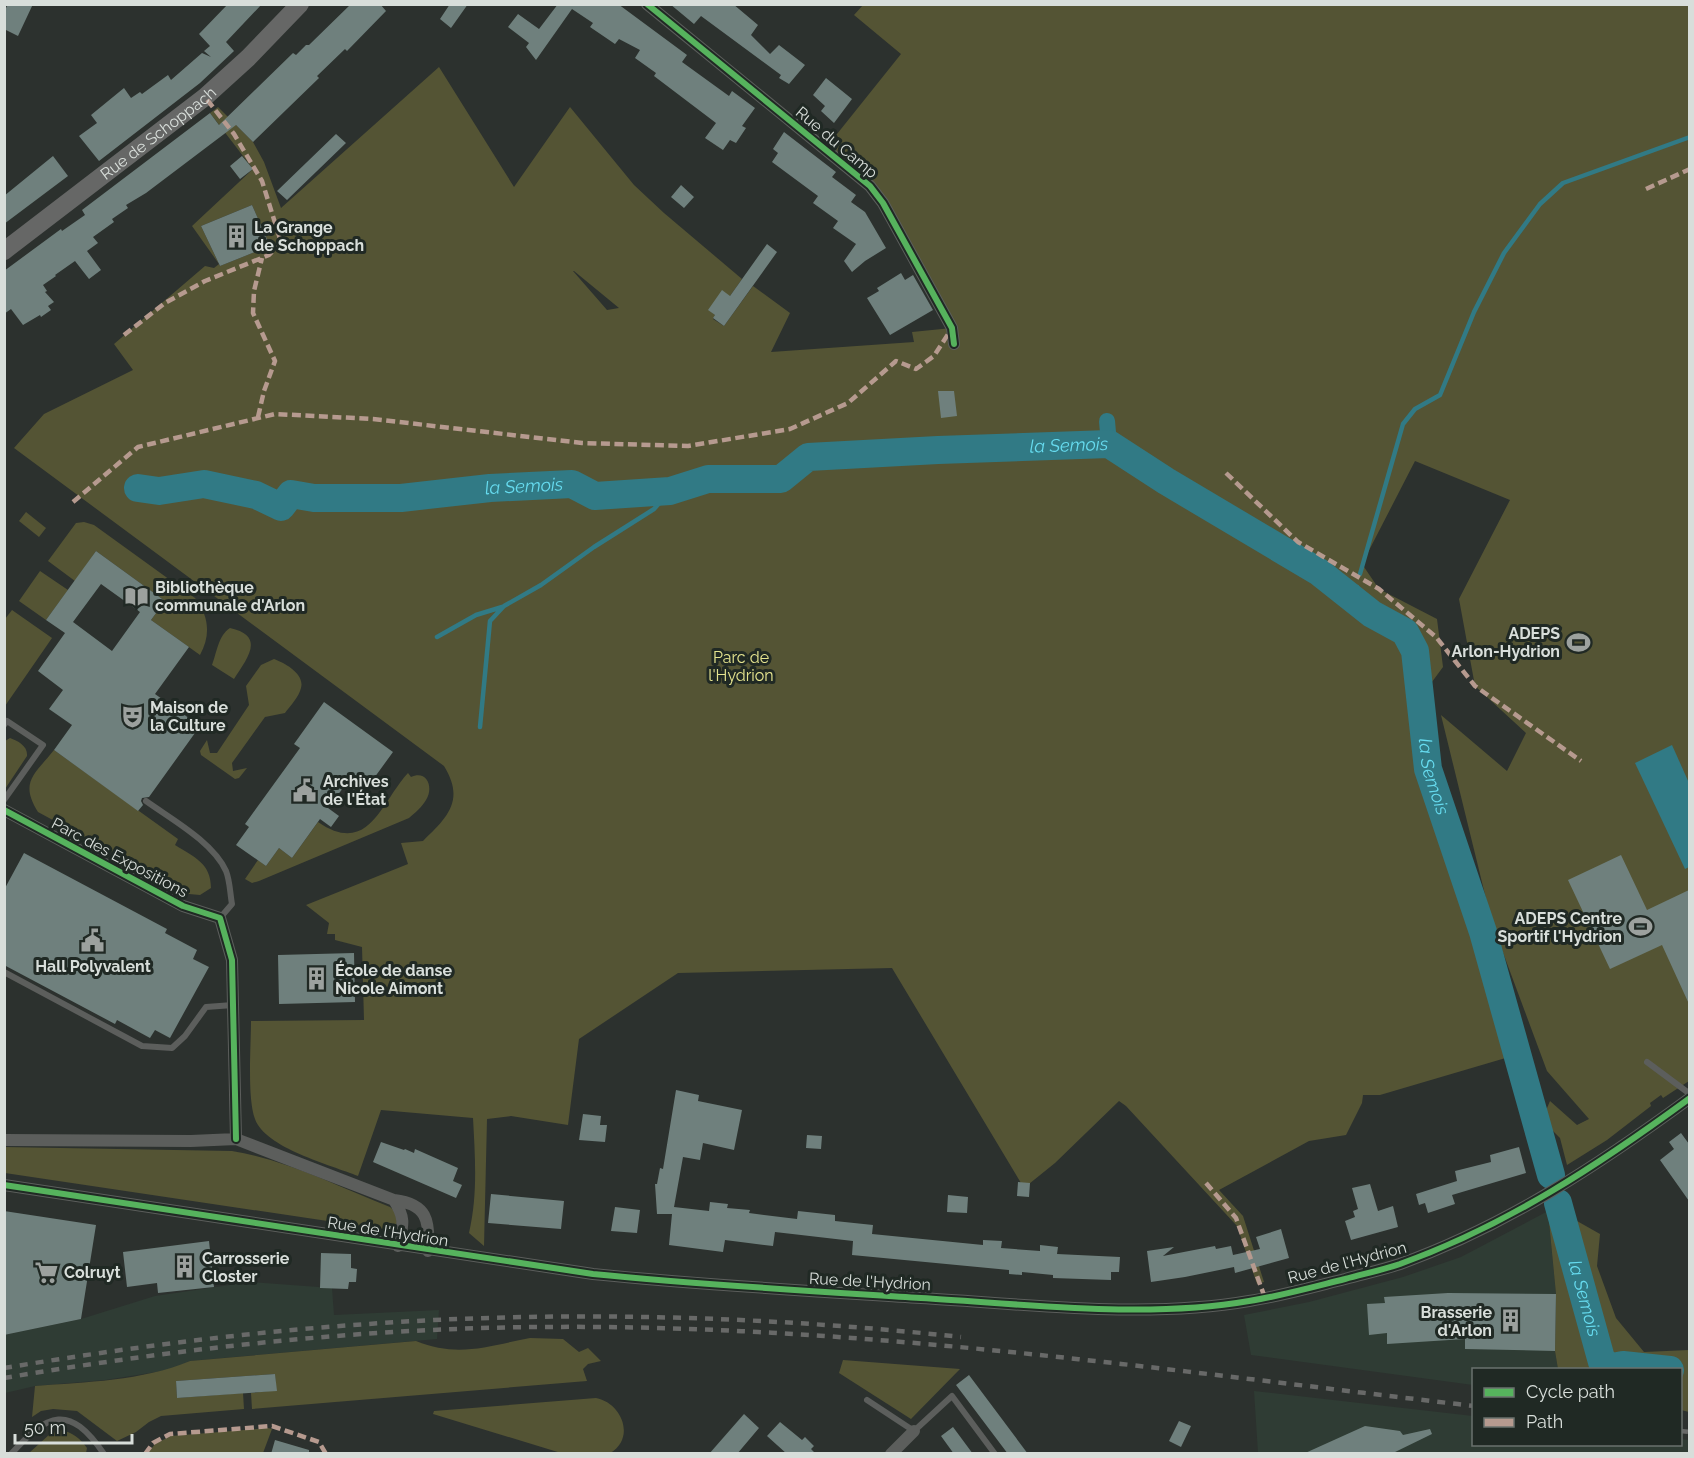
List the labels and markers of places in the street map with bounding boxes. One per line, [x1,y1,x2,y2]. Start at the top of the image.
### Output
place label: La Grange de Schoppach [254,218,364,255]
building icon: La Grange de Schoppach [223,223,249,249]
place label: Bibliothèque communale d'Arlon [155,578,305,615]
library icon: Bibliothèque communale d'Arlon [124,583,150,609]
place label: ADEPS Arlon-Hydrion [1452,624,1560,661]
sports icon: ADEPS Arlon-Hydrion [1565,629,1591,655]
place label: Maison de la Culture [150,698,228,735]
theatre icon: Maison de la Culture [119,703,145,729]
place label: Archives de l'État [323,772,389,809]
public building icon: Archives de l'État [292,777,318,803]
place label: ADEPS Centre Sportif l'Hydrion [1498,909,1622,946]
sports icon: ADEPS Centre Sportif l'Hydrion [1627,914,1653,940]
public building icon: Hall Polyvalent [80,928,106,954]
place label: Hall Polyvalent [35,957,151,976]
place label: École de danse Nicole Aimont [335,960,452,998]
building icon: École de danse Nicole Aimont [304,966,330,992]
place label: Carrosserie Closter [202,1249,290,1286]
building icon: Carrosserie Closter [171,1254,197,1280]
supermarket icon: Colruyt [33,1259,59,1285]
place label: Colruyt [64,1263,121,1282]
place label: Brasserie d'Arlon [1421,1303,1492,1340]
building icon: Brasserie d'Arlon [1497,1308,1523,1334]

